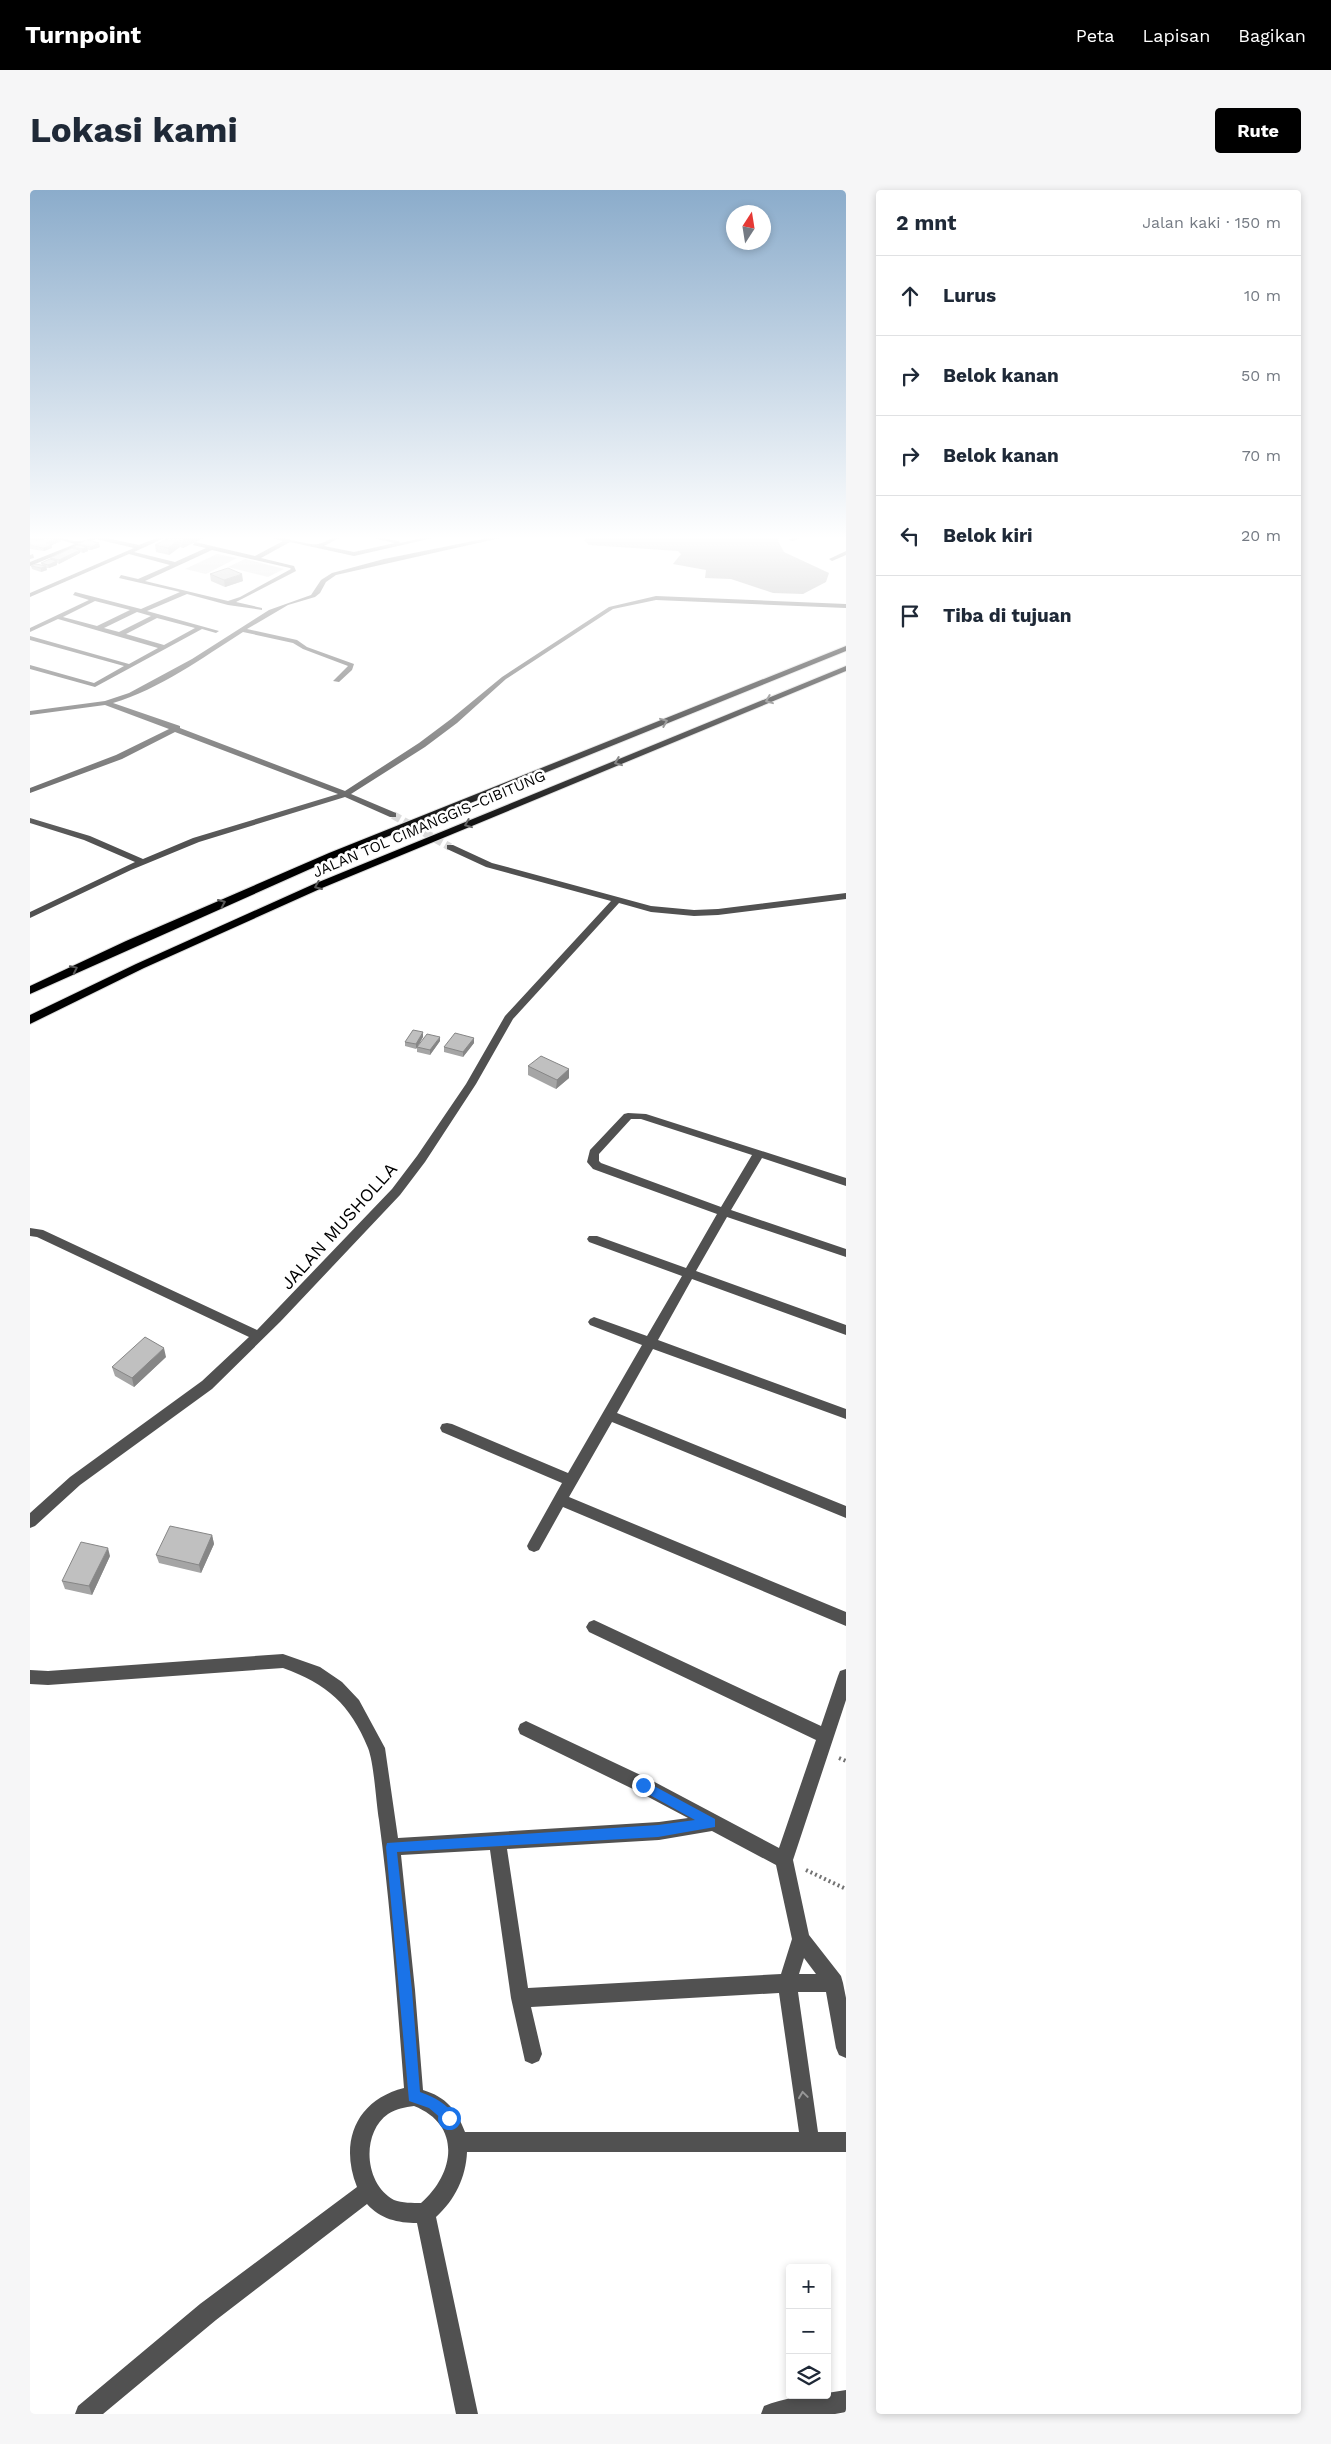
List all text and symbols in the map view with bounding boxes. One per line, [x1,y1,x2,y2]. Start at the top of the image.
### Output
text: Turnpoint [25,21,141,49]
text: Peta [1076,25,1114,46]
text: Lapisan [1142,25,1210,46]
text: Bagikan [1238,25,1306,46]
button: Rute [1215,108,1301,153]
text: Lokasi kami [30,109,238,151]
north arrow [726,205,771,250]
text: 2 mnt [896,210,956,235]
text: Jalan kaki · 150 m [1142,213,1281,232]
icon: ahead [896,282,924,310]
text: Lurus [943,284,996,307]
text: 10 m [1244,286,1281,305]
icon: right [896,362,924,390]
text: Belok kanan [943,364,1059,387]
text: 50 m [1241,366,1281,385]
icon: right [896,442,924,470]
text: Belok kanan [943,444,1059,467]
text: 70 m [1242,446,1281,465]
icon: left [896,522,924,550]
text: Belok kiri [943,524,1033,547]
text: 20 m [1241,526,1281,545]
icon: arrive [896,602,924,630]
text: Tiba di tujuan [943,604,1072,627]
one-way arrow [765,693,774,704]
one-way arrow [659,717,668,728]
one-way arrow [615,756,623,766]
street label: JALAN TOL CIMANGGIS–CIBITUNG [310,767,548,881]
one-way arrow [464,817,473,828]
one-way arrow [314,880,323,891]
one-way arrow [217,899,226,910]
one-way arrow [69,965,78,976]
street label: JALAN MUSHOLLA [276,1158,401,1293]
route end [632,1774,655,1797]
one-way arrow [798,2091,808,2099]
route start [438,2107,461,2130]
map controls [786,2264,831,2399]
button: + [786,2264,831,2309]
button: − [786,2309,831,2354]
button: layers [786,2354,831,2399]

